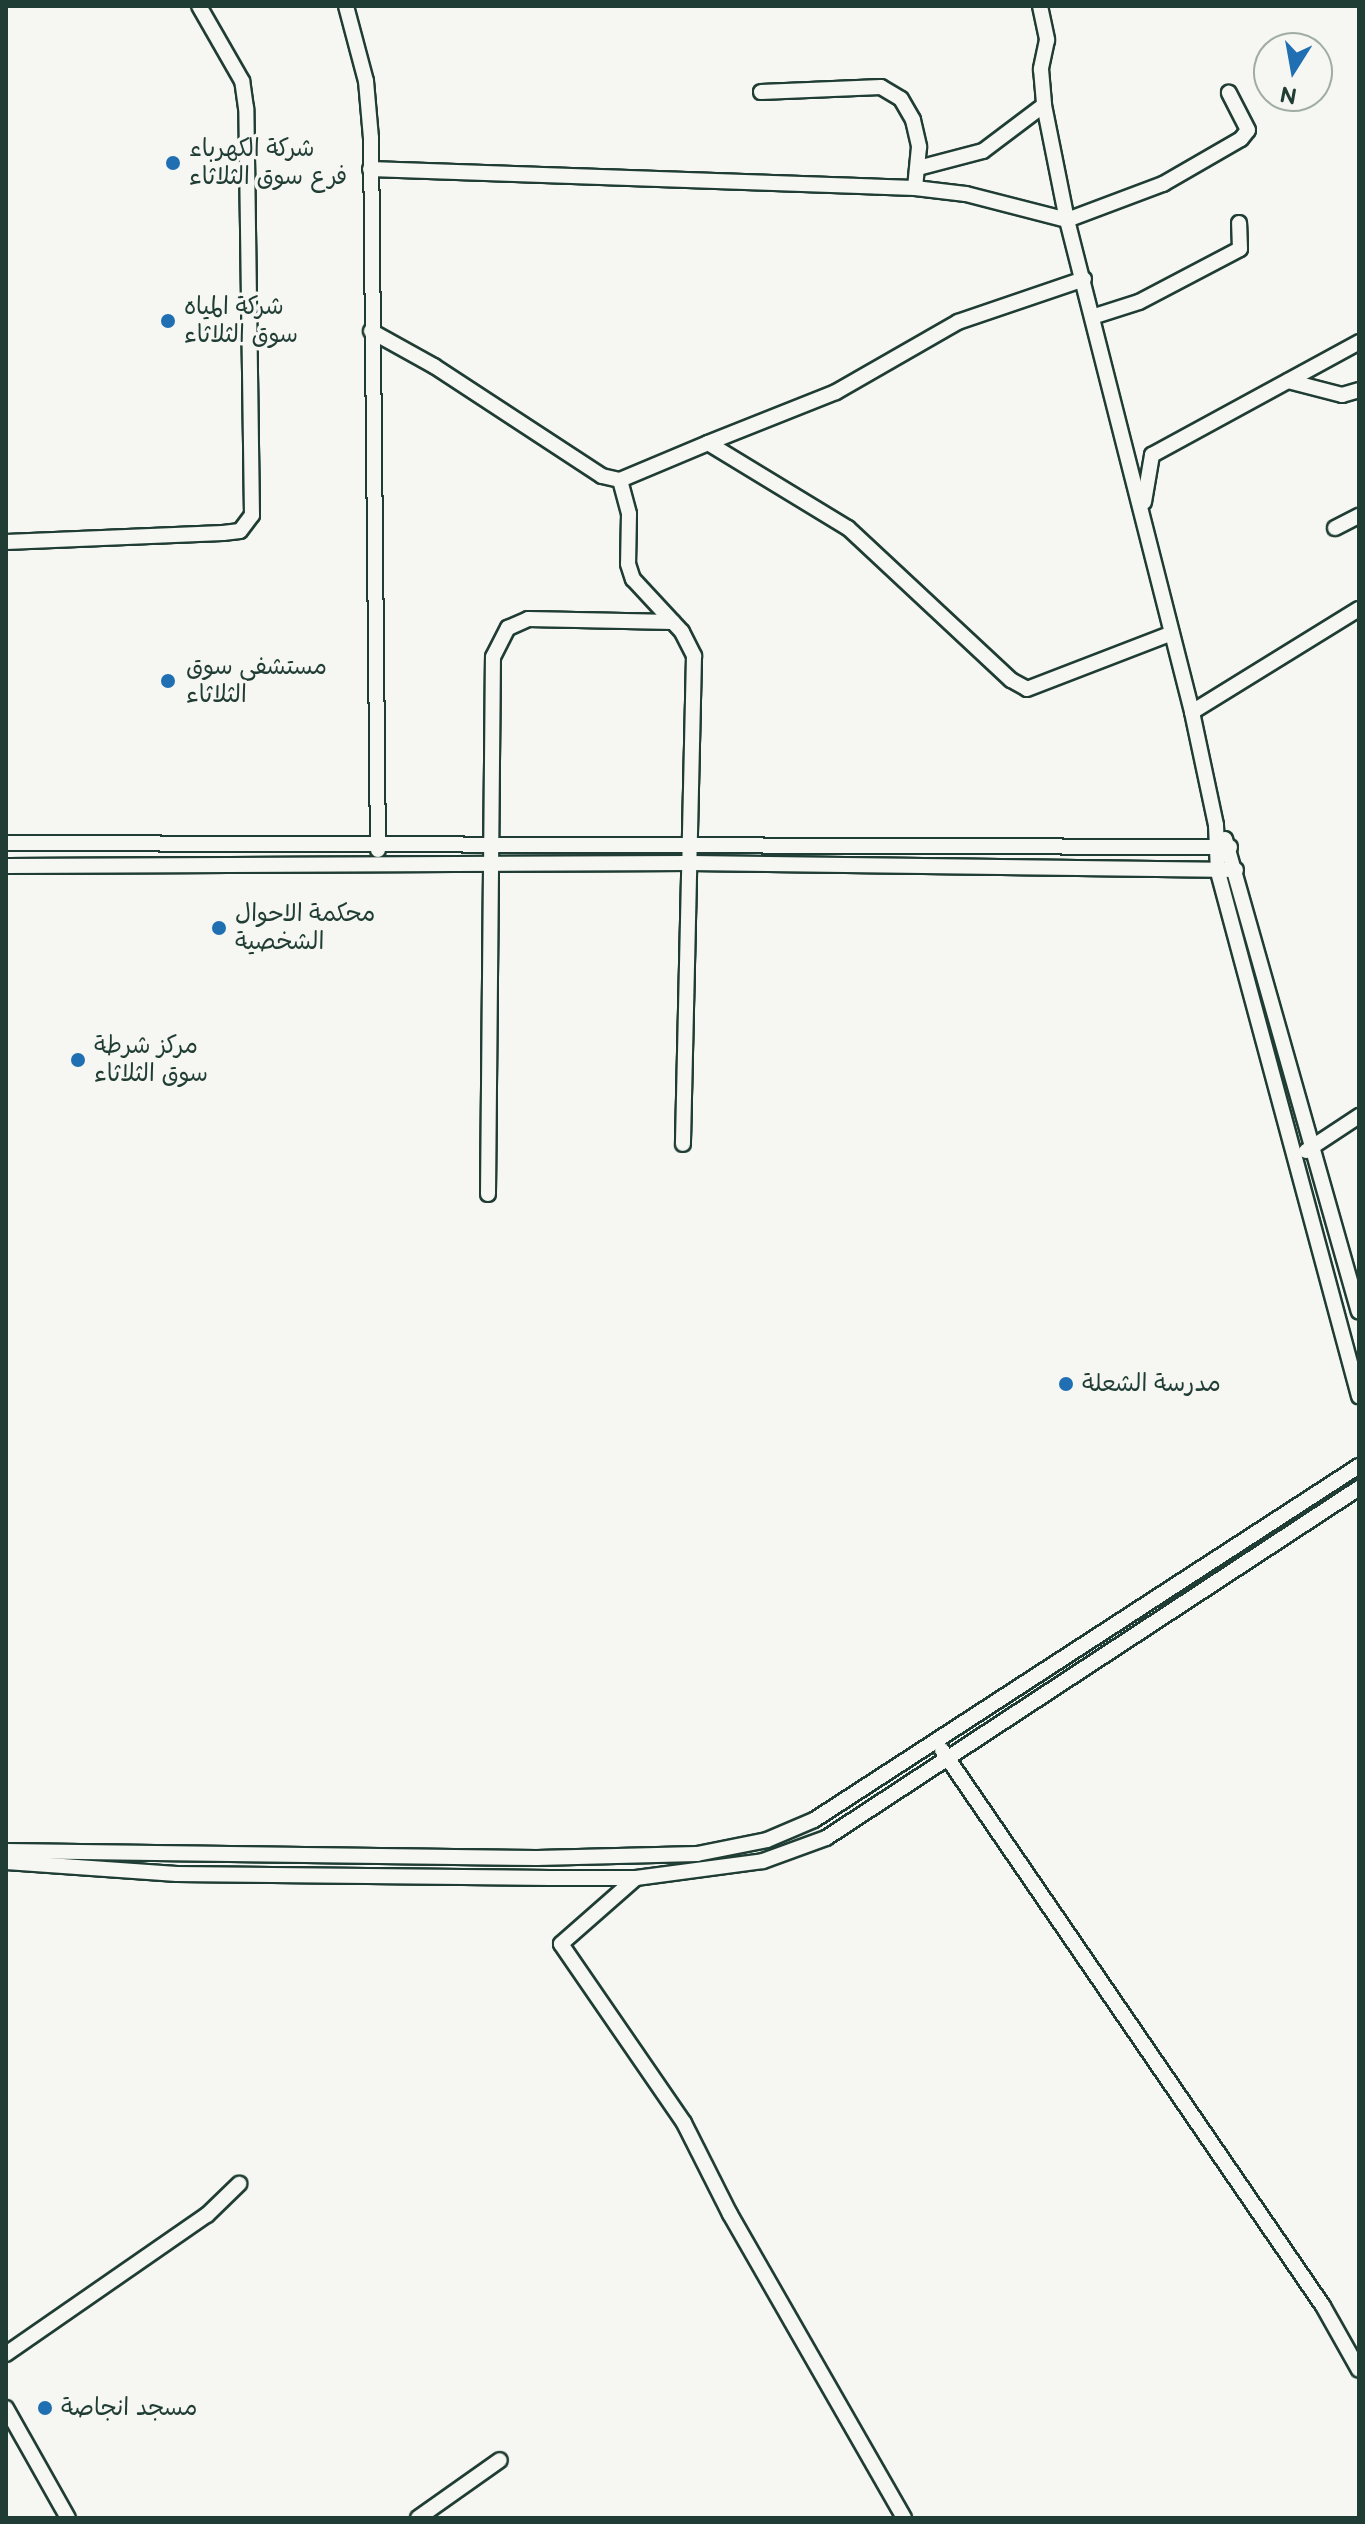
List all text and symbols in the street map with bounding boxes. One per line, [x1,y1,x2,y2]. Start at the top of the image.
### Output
north arrow [1253,32,1333,112]
text: N [1278,79,1299,109]
place label: شركة الكهرباء فرع سوق الثلاثاء [189,135,347,191]
marker: شركة الكهرباء فرع سوق الثلاثاء [164,154,182,172]
place label: شركة المياه سوق الثلاثاء [184,293,298,349]
marker: شركة المياه سوق الثلاثاء [159,312,177,330]
place label: مستشفى سوق الثلاثاء [186,653,327,709]
marker: مستشفى سوق الثلاثاء [157,670,179,692]
place label: محكمة الاحوال الشخصية [235,900,375,956]
marker: محكمة الاحوال الشخصية [210,919,228,937]
place label: مركز شرطة سوق الثلاثاء [94,1032,208,1088]
marker: مركز شرطة سوق الثلاثاء [69,1051,87,1069]
place label: مدرسة الشعلة [1082,1370,1221,1398]
marker: مدرسة الشعلة [1057,1375,1075,1393]
place label: مسجد انجاصة [61,2394,197,2422]
marker: مسجد انجاصة [36,2399,54,2417]

